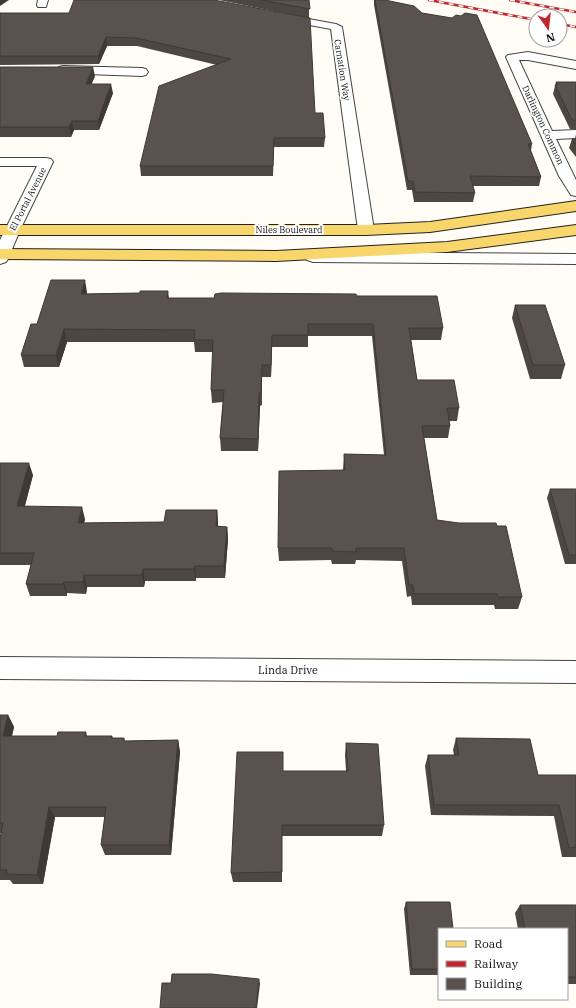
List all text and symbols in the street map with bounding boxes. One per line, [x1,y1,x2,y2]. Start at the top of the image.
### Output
north arrow [528,8,568,48]
text: N [544,30,557,46]
street label: Carnation Way [332,38,353,102]
street label: Darlington Common [520,83,567,166]
street label: El Portal Avenue [7,165,48,232]
street label: Niles Boulevard [255,224,323,235]
street label: Linda Drive [258,663,318,677]
legend [438,928,568,1000]
text: Road [474,936,503,951]
text: Railway [474,956,519,971]
text: Building [474,976,522,991]

